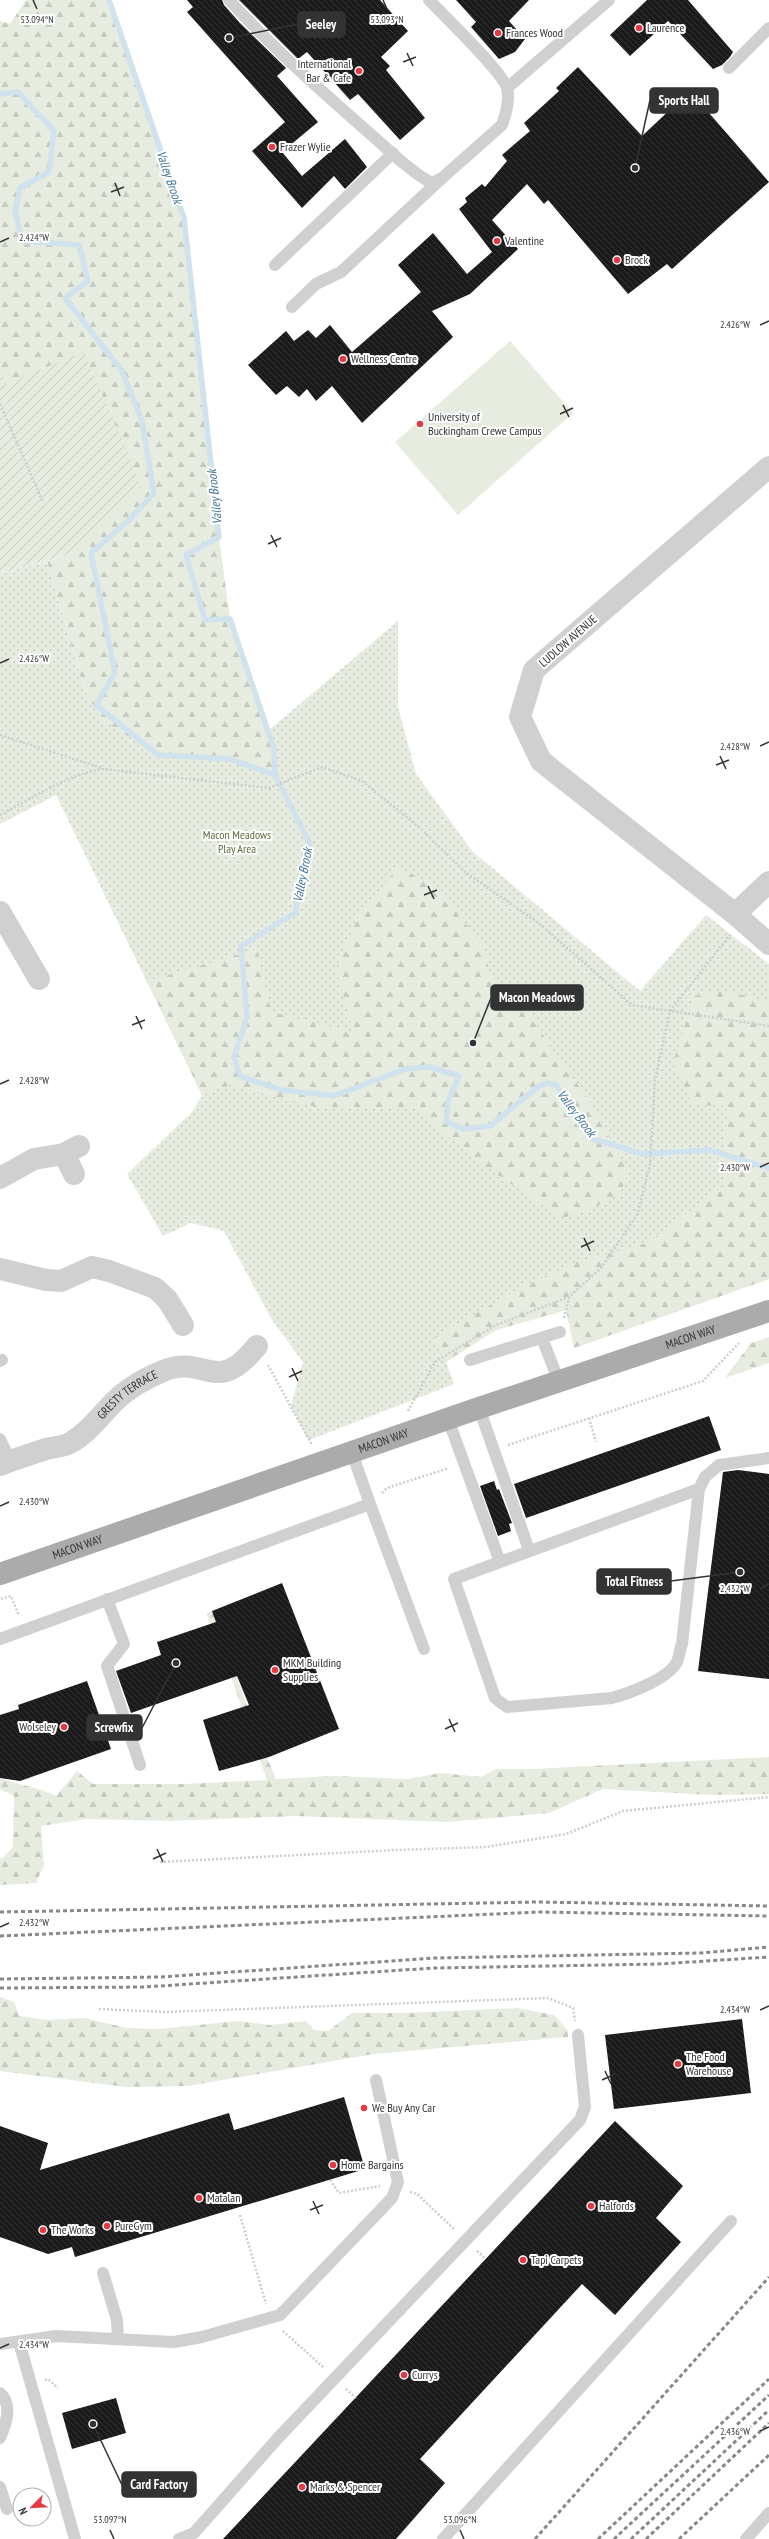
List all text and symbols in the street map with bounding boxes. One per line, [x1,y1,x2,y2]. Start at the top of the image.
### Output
callout: Seeley [298,12,345,37]
text: 53.094°N [20,13,54,26]
text: 53.093°N [370,13,404,26]
text: Seeley [306,16,337,33]
place label: Laurence [647,20,684,35]
marker: Laurence [634,23,644,33]
place label: Frances Wood [506,25,563,40]
marker: Frances Wood [493,28,503,38]
place label: International Bar & Cafe [297,56,351,85]
marker: International Bar & Cafe [354,66,364,76]
callout: Sports Hall [650,88,718,113]
text: Sports Hall [658,92,710,109]
place label: Frazer Wylie [280,139,331,154]
marker: Frazer Wylie [267,142,277,152]
water label: Valley Brook [153,148,187,208]
text: 2.424°W [19,231,49,244]
place label: Valentine [504,233,544,248]
marker: Valentine [492,236,502,246]
place label: Brock [625,252,648,267]
marker: Brock [612,255,622,265]
text: 2.426°W [720,318,750,331]
place label: Wellness Centre [351,351,417,366]
marker: Wellness Centre [338,354,348,364]
place label: University of Buckingham Crewe Campus [428,409,542,438]
marker: University of Buckingham Crewe Campus [415,419,425,429]
water label: Valley Brook [203,467,226,525]
street label: LUDLOW AVENUE [536,611,600,670]
text: 2.426°W [19,652,49,665]
text: 2.428°W [720,740,750,753]
park label: Macon Meadows Play Area [203,827,271,856]
water label: Valley Brook [289,845,316,904]
callout: Macon Meadows [491,985,583,1010]
text: Macon Meadows [499,989,575,1006]
text: 2.428°W [19,1074,49,1087]
water label: Valley Brook [553,1086,601,1142]
text: 2.430°W [720,1161,750,1174]
street label: MACON WAY [663,1321,718,1352]
street label: GRESTY TERRACE [94,1367,160,1422]
street label: MACON WAY [356,1425,411,1456]
text: 2.430°W [19,1495,49,1508]
street label: MACON WAY [50,1531,105,1562]
callout: Total Fitness [597,1569,671,1594]
text: Total Fitness [605,1573,664,1590]
text: 2.432°W [720,1582,750,1595]
place label: MKM Building Supplies [283,1655,341,1684]
marker: MKM Building Supplies [270,1665,280,1675]
callout: Screwfix [87,1715,142,1740]
place label: Wolseley [19,1719,56,1734]
text: Screwfix [94,1719,134,1736]
marker: Wolseley [59,1722,69,1732]
text: 2.432°W [19,1916,49,1929]
text: 2.434°W [720,2003,750,2016]
place label: The Food Warehouse [686,2049,731,2078]
marker: The Food Warehouse [673,2059,683,2069]
place label: We Buy Any Car [372,2100,436,2115]
marker: We Buy Any Car [359,2103,369,2113]
place label: Home Bargains [341,2157,404,2172]
marker: Home Bargains [328,2160,338,2170]
place label: Matalan [207,2190,240,2205]
marker: Matalan [194,2193,204,2203]
place label: Halfords [599,2198,634,2213]
marker: Halfords [586,2201,596,2211]
place label: PureGym [115,2218,152,2233]
marker: PureGym [102,2221,112,2231]
place label: The Works [51,2222,94,2237]
marker: The Works [38,2225,48,2235]
place label: Tapi Carpets [531,2252,581,2267]
marker: Tapi Carpets [518,2255,528,2265]
text: 2.434°W [19,2338,49,2351]
place label: Currys [412,2367,438,2382]
marker: Currys [399,2370,409,2380]
text: 2.436°W [720,2425,750,2438]
callout: Card Factory [122,2472,196,2497]
text: Card Factory [130,2476,188,2493]
place label: Marks & Spencer [310,2479,381,2494]
marker: Marks & Spencer [297,2482,307,2492]
north arrow [12,2487,52,2527]
text: N [15,2505,30,2517]
text: 53.097°N [93,2513,127,2526]
text: 53.096°N [443,2513,477,2526]

